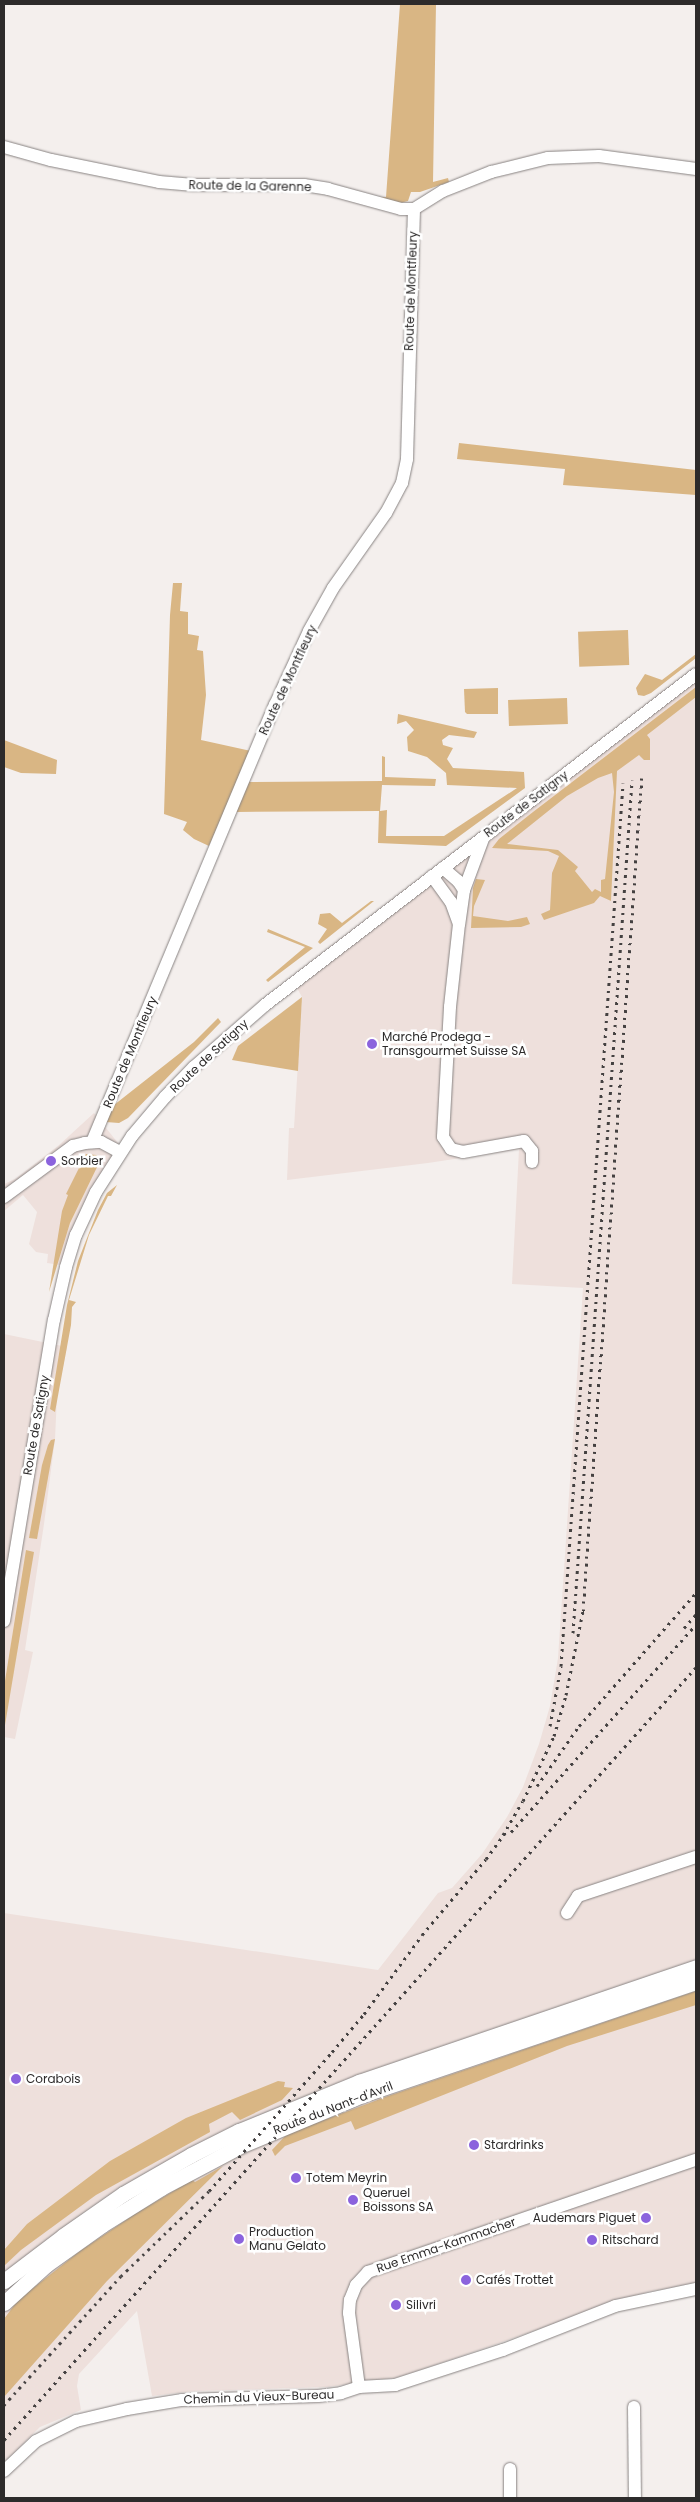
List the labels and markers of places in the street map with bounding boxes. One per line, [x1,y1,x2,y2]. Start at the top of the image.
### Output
place label: Marché Prodega - Transgourmet Suisse SA [382,1030,526,1058]
marker: Marché Prodega - Transgourmet Suisse SA [366,1038,378,1050]
place label: Sorbier [61,1154,103,1168]
marker: Sorbier [45,1155,57,1167]
place label: Corabois [26,2072,81,2086]
marker: Corabois [10,2073,22,2085]
place label: Stardrinks [484,2138,544,2152]
marker: Stardrinks [468,2139,480,2151]
place label: Totem Meyrin [306,2171,387,2185]
marker: Totem Meyrin [290,2172,302,2184]
place label: Queruel Boissons SA [363,2186,433,2214]
marker: Queruel Boissons SA [347,2194,359,2206]
place label: Audemars Piguet [533,2211,636,2225]
marker: Audemars Piguet [640,2212,652,2224]
place label: Production Manu Gelato [249,2225,326,2253]
marker: Production Manu Gelato [233,2233,245,2245]
place label: Ritschard [602,2233,659,2247]
marker: Ritschard [586,2234,598,2246]
place label: Cafés Trottet [476,2273,553,2287]
marker: Cafés Trottet [460,2274,472,2286]
place label: Silivri [406,2298,436,2312]
marker: Silivri [390,2299,402,2311]

